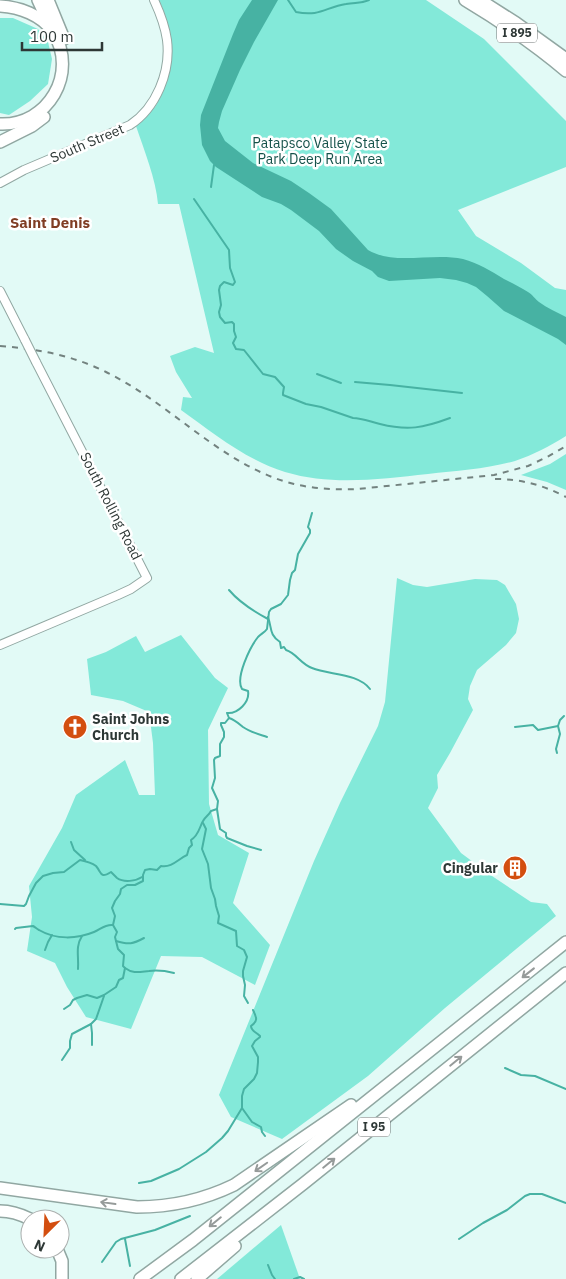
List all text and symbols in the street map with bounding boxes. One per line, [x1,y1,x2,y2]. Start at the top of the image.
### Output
scale bar [22,20,102,52]
road number: I 895 [497,23,537,42]
text: 100 m [30,27,74,46]
street label: South Street [47,119,127,167]
park label: Patapsco Valley State Park Deep Run Area [252,134,388,168]
district label: Saint Denis [10,213,90,232]
street label: South Rolling Road [76,449,146,563]
place label: Saint Johns Church [92,710,169,744]
church icon: Saint Johns Church [62,714,88,740]
building icon: Cingular [502,855,528,881]
place label: Cingular [443,859,498,877]
one-way arrow [522,967,535,978]
one-way arrow [449,1056,463,1066]
road number: I 95 [358,1118,390,1136]
one-way arrow [322,1157,335,1168]
one-way arrow [254,1162,268,1172]
one-way arrow [100,1198,116,1208]
north arrow [20,1209,70,1259]
one-way arrow [209,1217,222,1228]
text: N [31,1236,48,1256]

